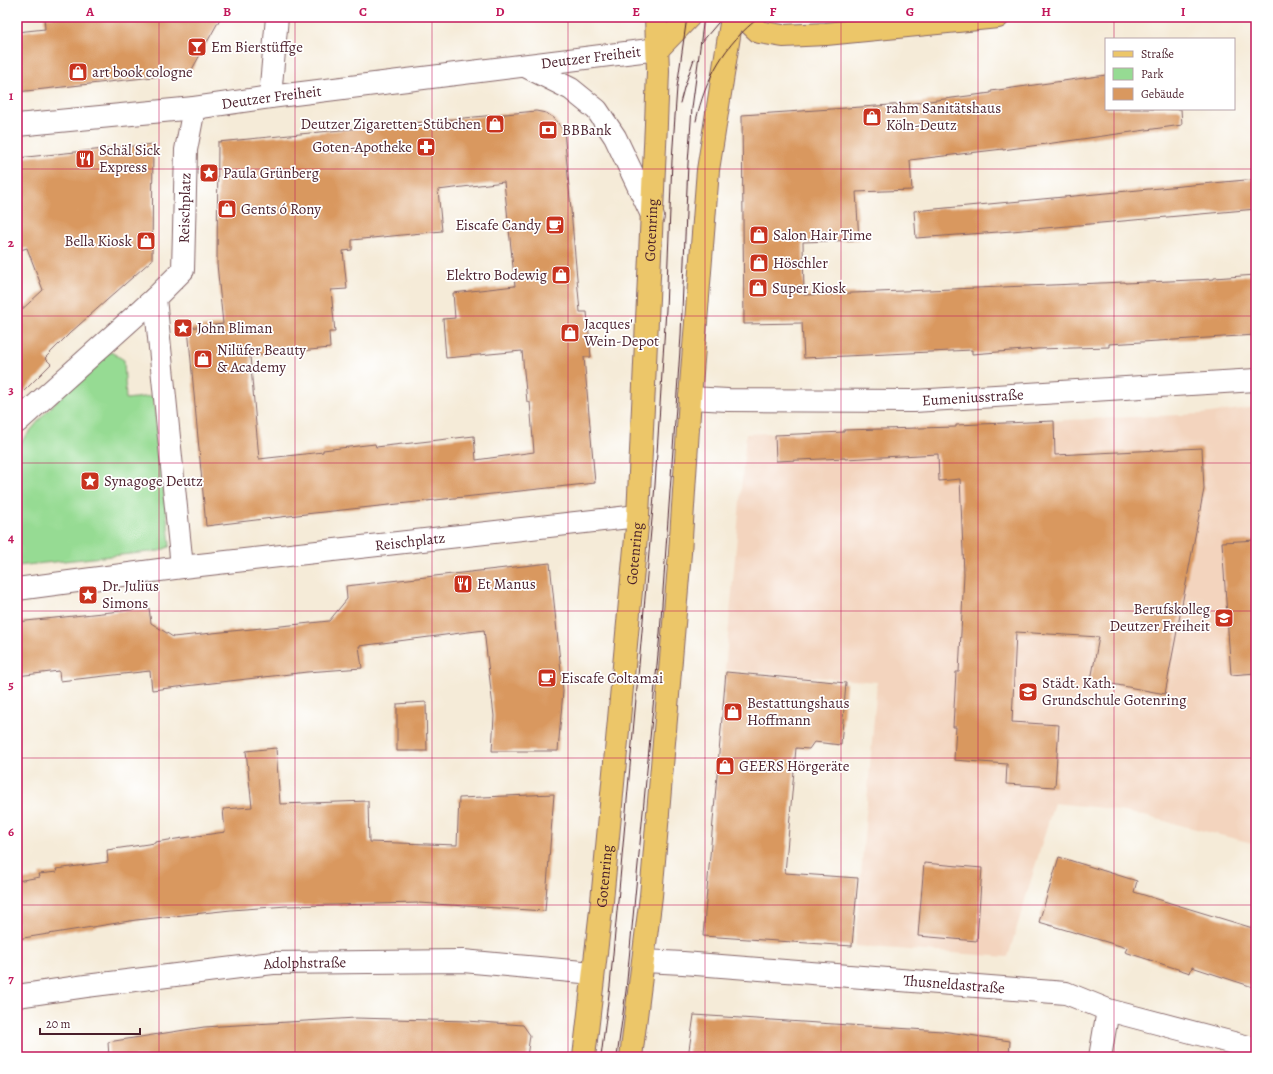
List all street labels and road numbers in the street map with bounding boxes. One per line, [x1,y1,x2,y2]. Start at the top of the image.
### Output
street label: Deutzer Freiheit [540,41,642,73]
street label: Deutzer Freiheit [220,81,323,114]
street label: Reischplatz [174,172,195,243]
street label: Gotenring [640,198,663,262]
street label: Eumeniusstraße [921,384,1024,410]
street label: Gotenring [622,521,647,586]
street label: Reischplatz [374,528,446,555]
street label: Gotenring [591,843,617,909]
street label: Adolphstraße [261,952,347,974]
street label: Thusneldastraße [903,970,1006,998]

